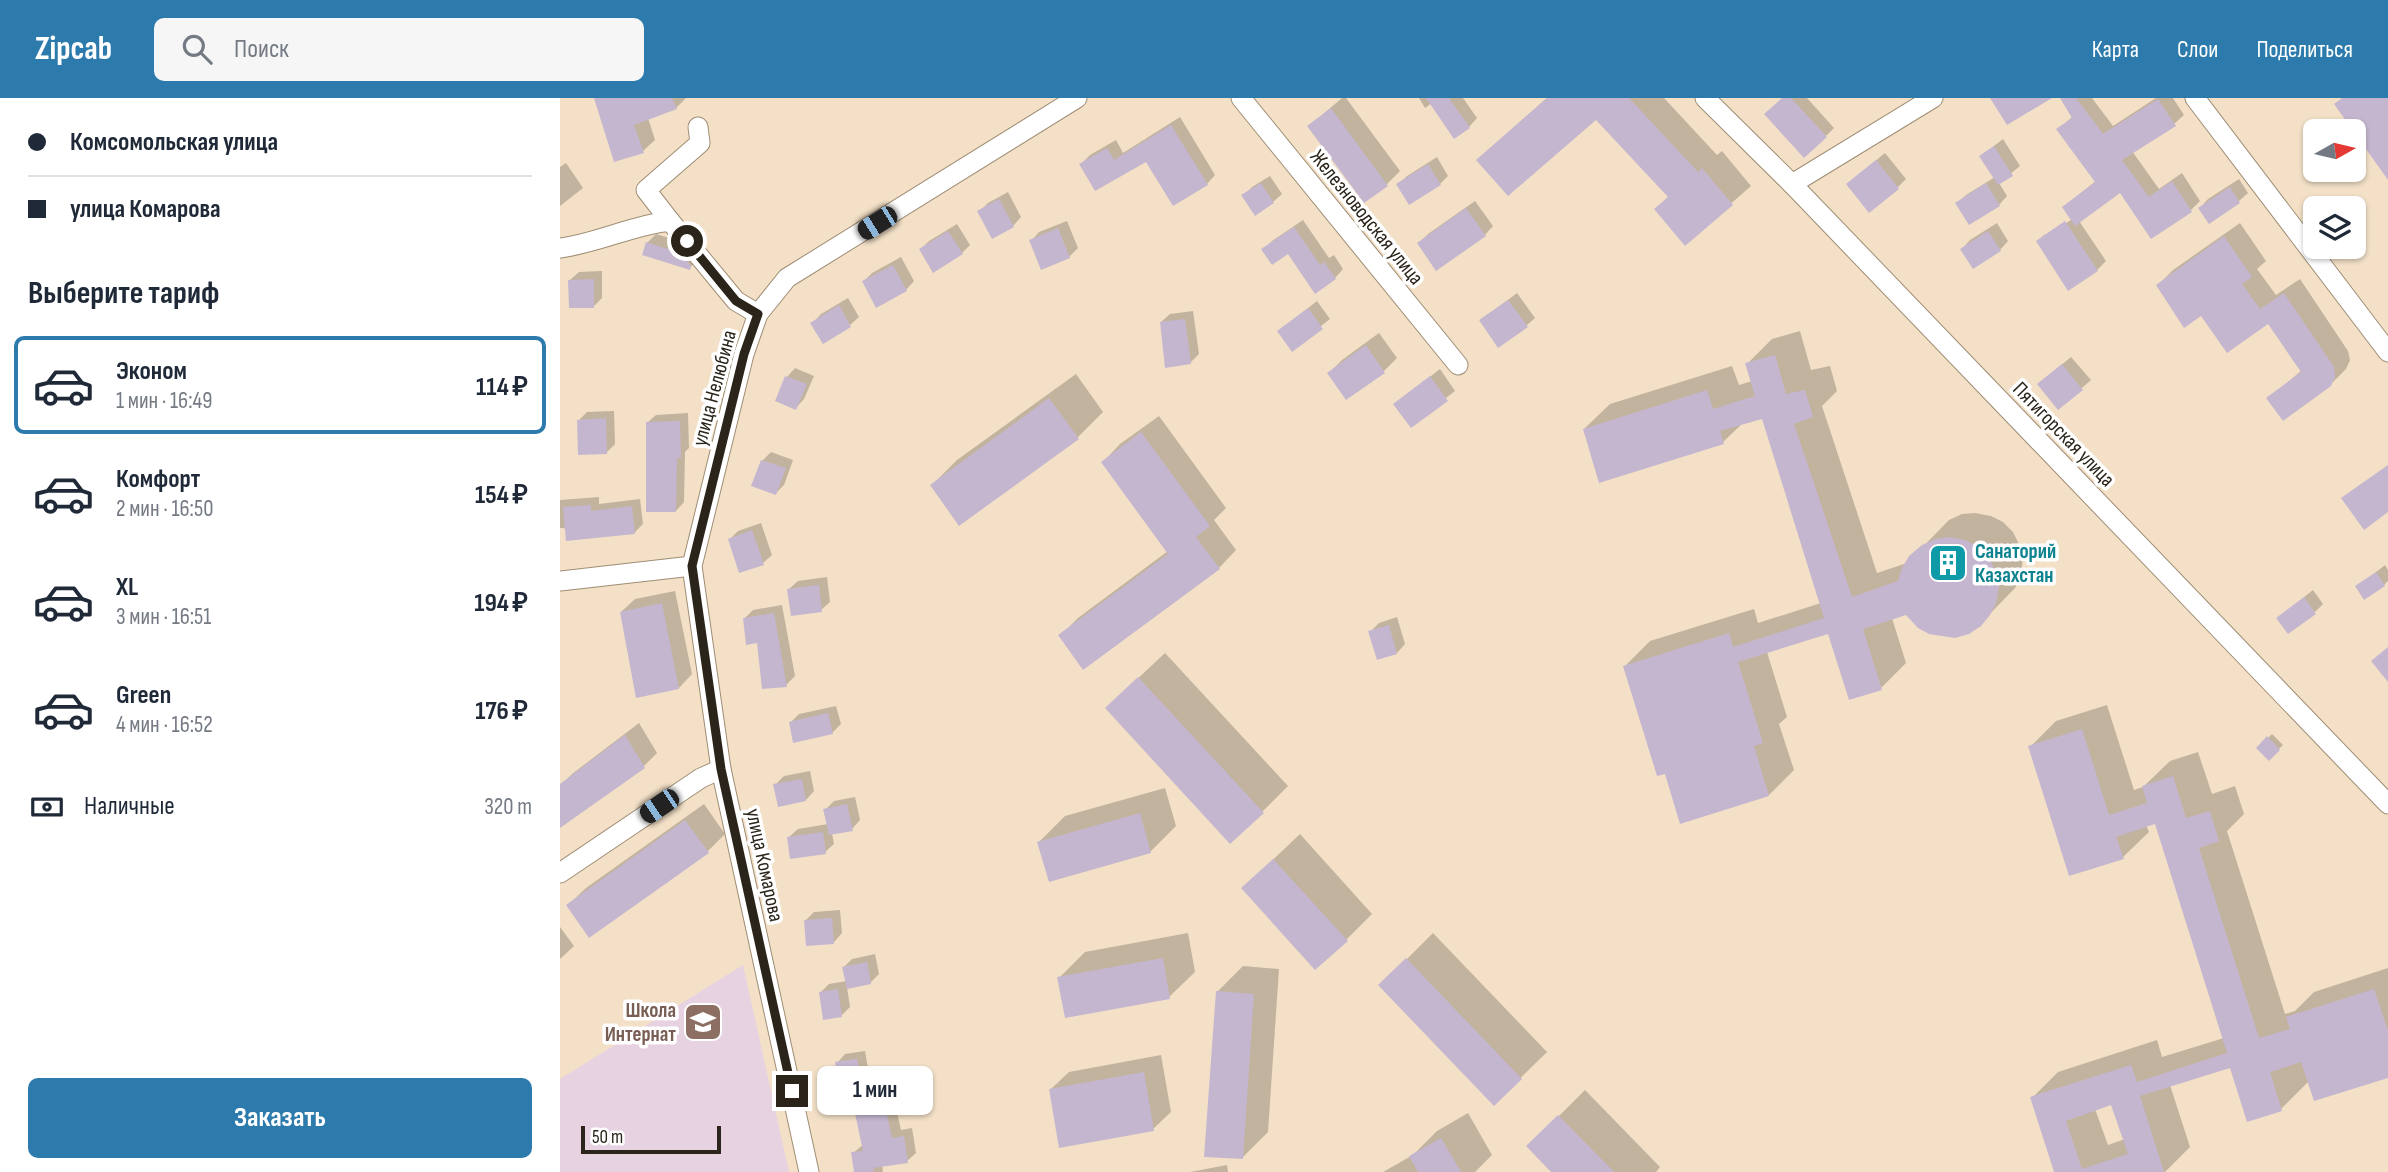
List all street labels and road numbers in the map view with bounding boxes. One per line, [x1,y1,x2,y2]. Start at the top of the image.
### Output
street label: Железноводская улица [1305,145,1429,290]
street label: улица Нелюбина [687,328,742,449]
street label: Пятигорская улица [2007,377,2120,492]
street label: улица Комарова [740,806,789,924]

